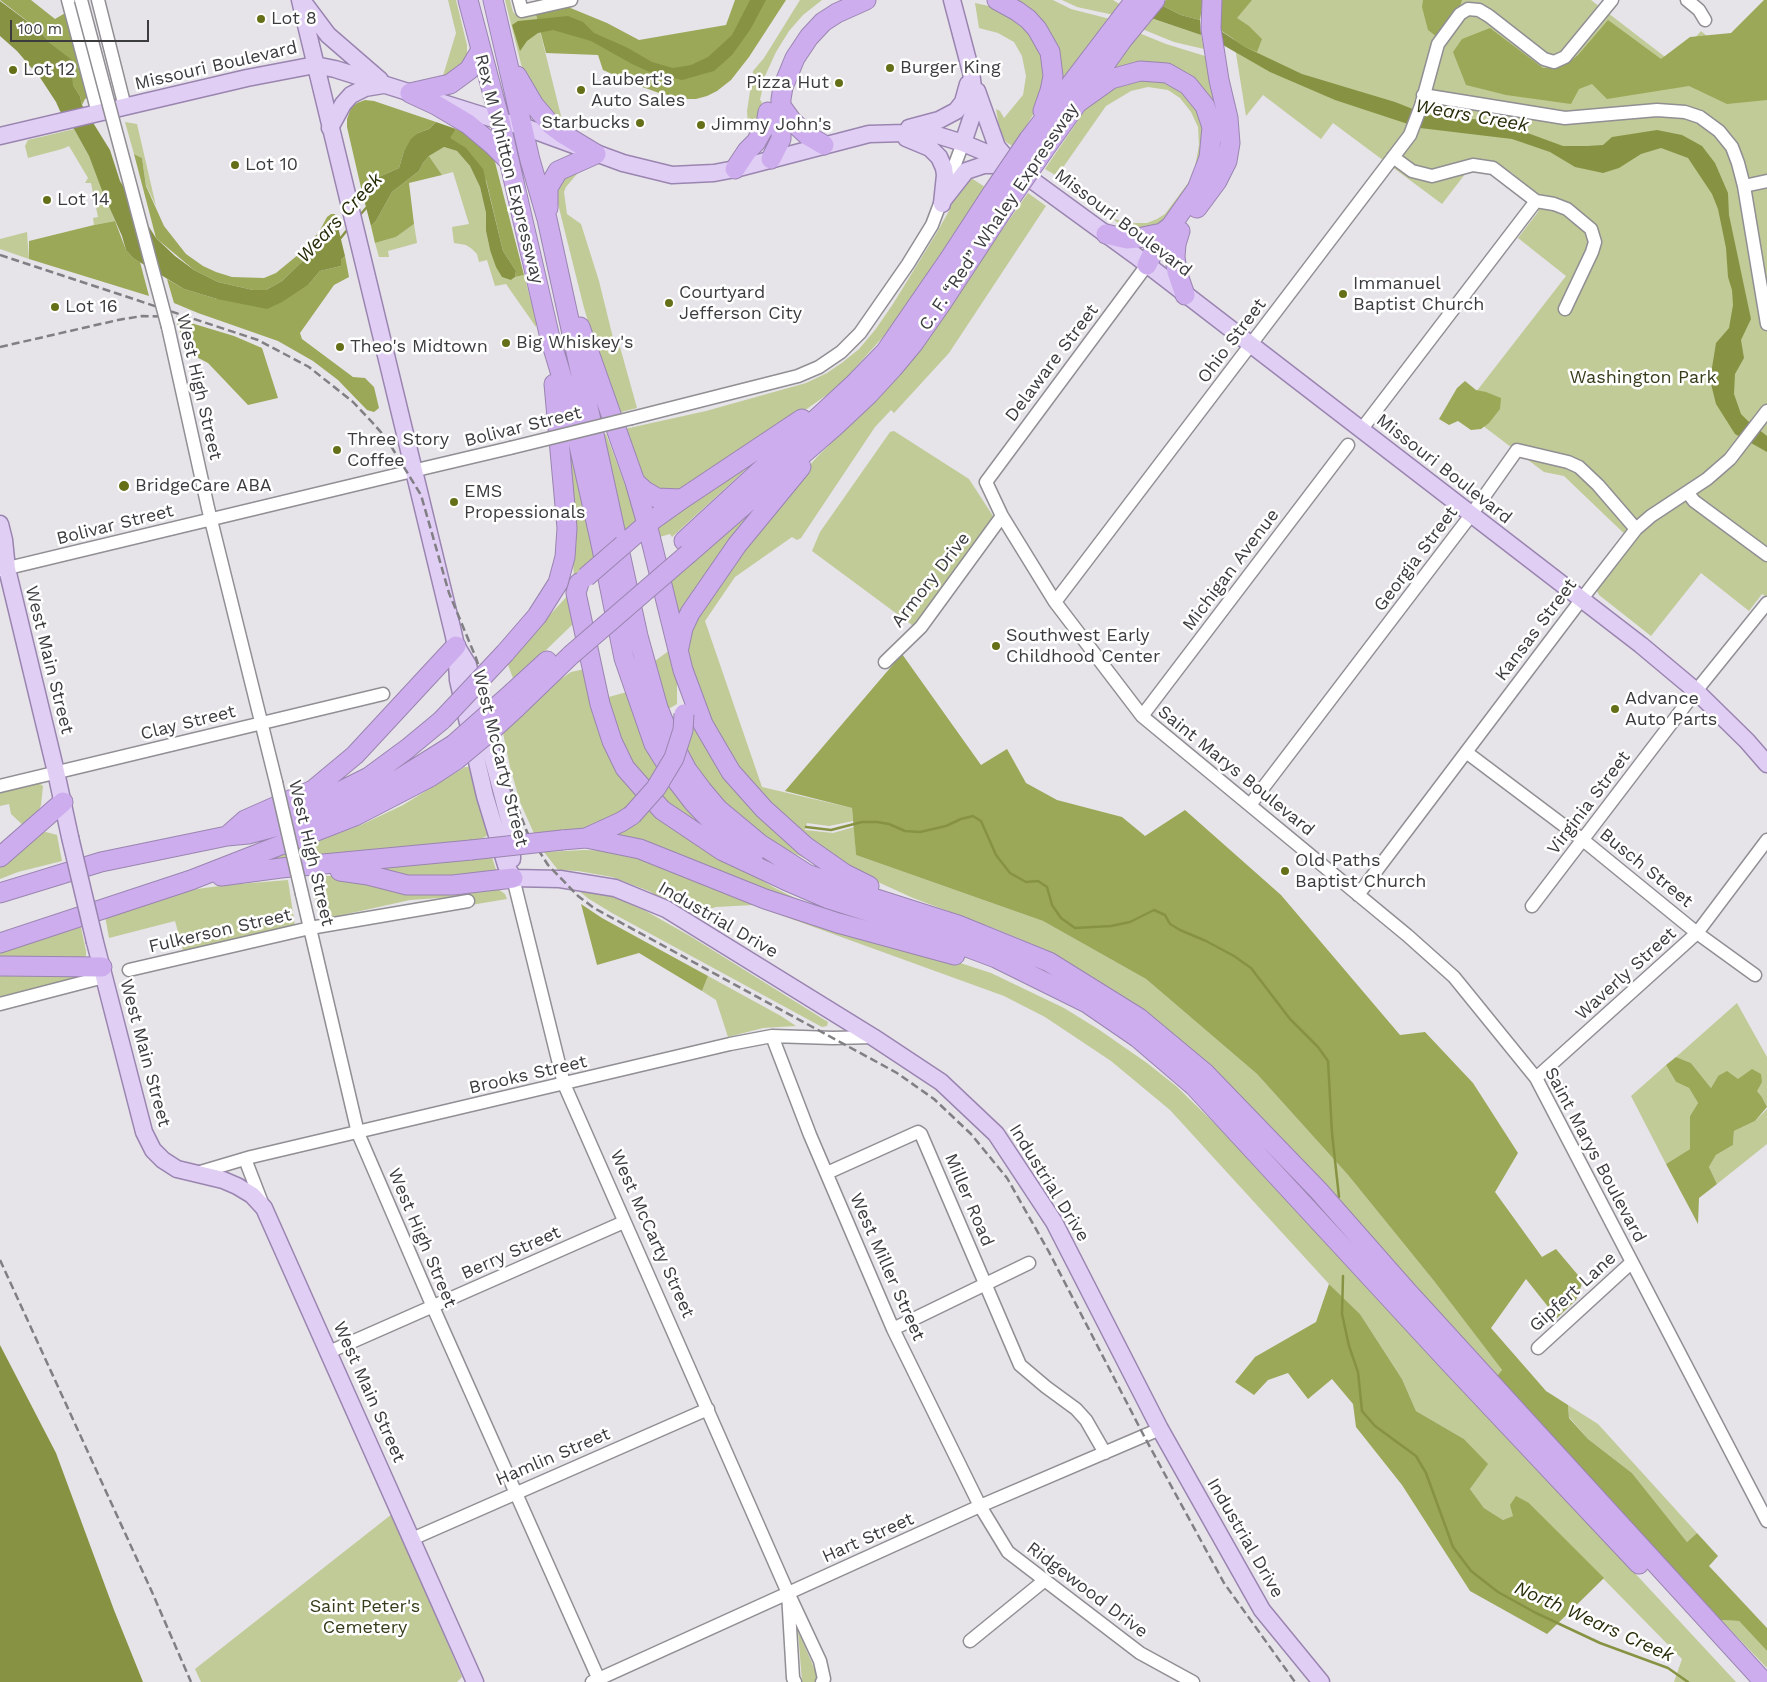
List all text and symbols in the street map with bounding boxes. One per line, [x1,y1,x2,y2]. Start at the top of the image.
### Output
place label: Lot 8 [271,8,317,30]
scale bar [12,10,151,42]
marker: Lot 8 [255,13,267,25]
text: 100 m [18,20,62,38]
street label: Missouri Boulevard [133,37,299,95]
street label: Rex M Whitton Expressway [470,52,548,286]
place label: Burger King [900,57,1001,79]
place label: Lot 12 [23,59,75,81]
marker: Burger King [884,62,896,74]
marker: Lot 12 [7,64,19,76]
place label: Laubert's Auto Sales [591,69,685,112]
place label: Pizza Hut [746,72,829,94]
marker: Pizza Hut [833,77,845,89]
marker: Laubert's Auto Sales [575,84,587,96]
water label: Wears Creek [1414,95,1530,137]
street label: C. F. “Red” Whaley Expressway [915,99,1083,335]
place label: Starbucks [541,112,630,134]
place label: Jimmy John's [711,114,832,136]
marker: Starbucks [634,117,646,129]
marker: Jimmy John's [695,119,707,131]
place label: Lot 10 [245,154,298,176]
marker: Lot 10 [229,159,241,171]
street label: Missouri Boulevard [1050,164,1196,282]
water label: Wears Creek [293,168,387,268]
place label: Lot 14 [57,189,110,211]
marker: Lot 14 [41,194,53,206]
place label: Immanuel Baptist Church [1353,273,1484,316]
place label: Courtyard Jefferson City [679,282,802,324]
marker: Immanuel Baptist Church [1337,288,1349,300]
street label: Ohio Street [1193,294,1271,388]
place label: Lot 16 [65,296,118,318]
marker: Courtyard Jefferson City [663,297,675,309]
street label: Delaware Street [1001,300,1103,426]
marker: Lot 16 [49,301,61,313]
street label: West High Street [172,312,226,462]
place label: Big Whiskey's [516,332,634,354]
place label: Theo's Midtown [350,336,488,358]
marker: Big Whiskey's [500,337,512,349]
marker: Theo's Midtown [334,341,346,353]
park label: Washington Park [1569,367,1717,389]
street label: Bolivar Street [462,402,584,452]
street label: Missouri Boulevard [1372,409,1516,529]
place label: Three Story Coffee [347,429,449,472]
marker: Three Story Coffee [331,444,343,456]
place label: BridgeCare ABA [135,475,272,497]
marker: BridgeCare ABA [117,479,131,493]
place label: EMS Propessionals [464,481,585,524]
marker: EMS Propessionals [448,496,460,508]
street label: Bolivar Street [54,500,176,550]
street label: Georgia Street [1369,502,1463,616]
street label: Michigan Avenue [1178,505,1284,635]
street label: Armory Drive [887,528,975,632]
street label: Kansas Street [1491,575,1581,685]
street label: West Main Street [20,584,78,736]
place label: Southwest Early Childhood Center [1006,625,1160,668]
marker: Southwest Early Childhood Center [990,640,1002,652]
street label: West McCarty Street [468,667,532,849]
place label: Advance Auto Parts [1625,688,1717,731]
street label: Clay Street [138,701,238,745]
street label: Saint Marys Boulevard [1153,701,1319,841]
marker: Advance Auto Parts [1609,703,1621,715]
street label: Virginia Street [1543,747,1635,859]
street label: West High Street [284,778,338,928]
street label: Busch Street [1595,824,1697,912]
place label: Old Paths Baptist Church [1295,850,1426,892]
marker: Old Paths Baptist Church [1279,865,1291,877]
street label: Industrial Drive [654,877,782,963]
street label: Fulkerson Street [147,904,293,958]
street label: Waverly Street [1571,923,1681,1025]
street label: West Main Street [115,977,175,1129]
street label: Brooks Street [467,1051,589,1099]
street label: Saint Marys Boulevard [1540,1064,1650,1246]
street label: Industrial Drive [1004,1120,1094,1246]
street label: West McCarty Street [605,1147,699,1321]
street label: Miller Road [940,1150,998,1250]
street label: West High Street [383,1165,461,1311]
street label: West Miller Street [845,1190,929,1344]
street label: Berry Street [458,1221,564,1285]
street label: Gipfert Lane [1525,1247,1621,1337]
street label: West Main Street [328,1318,410,1466]
street label: Hamlin Street [493,1423,613,1491]
street label: Industrial Drive [1202,1474,1288,1602]
street label: Hart Street [819,1508,917,1568]
street label: Ridgewood Drive [1022,1537,1152,1643]
water label: North Wears Creek [1511,1577,1677,1667]
park label: Saint Peter's Cemetery [310,1596,420,1638]

